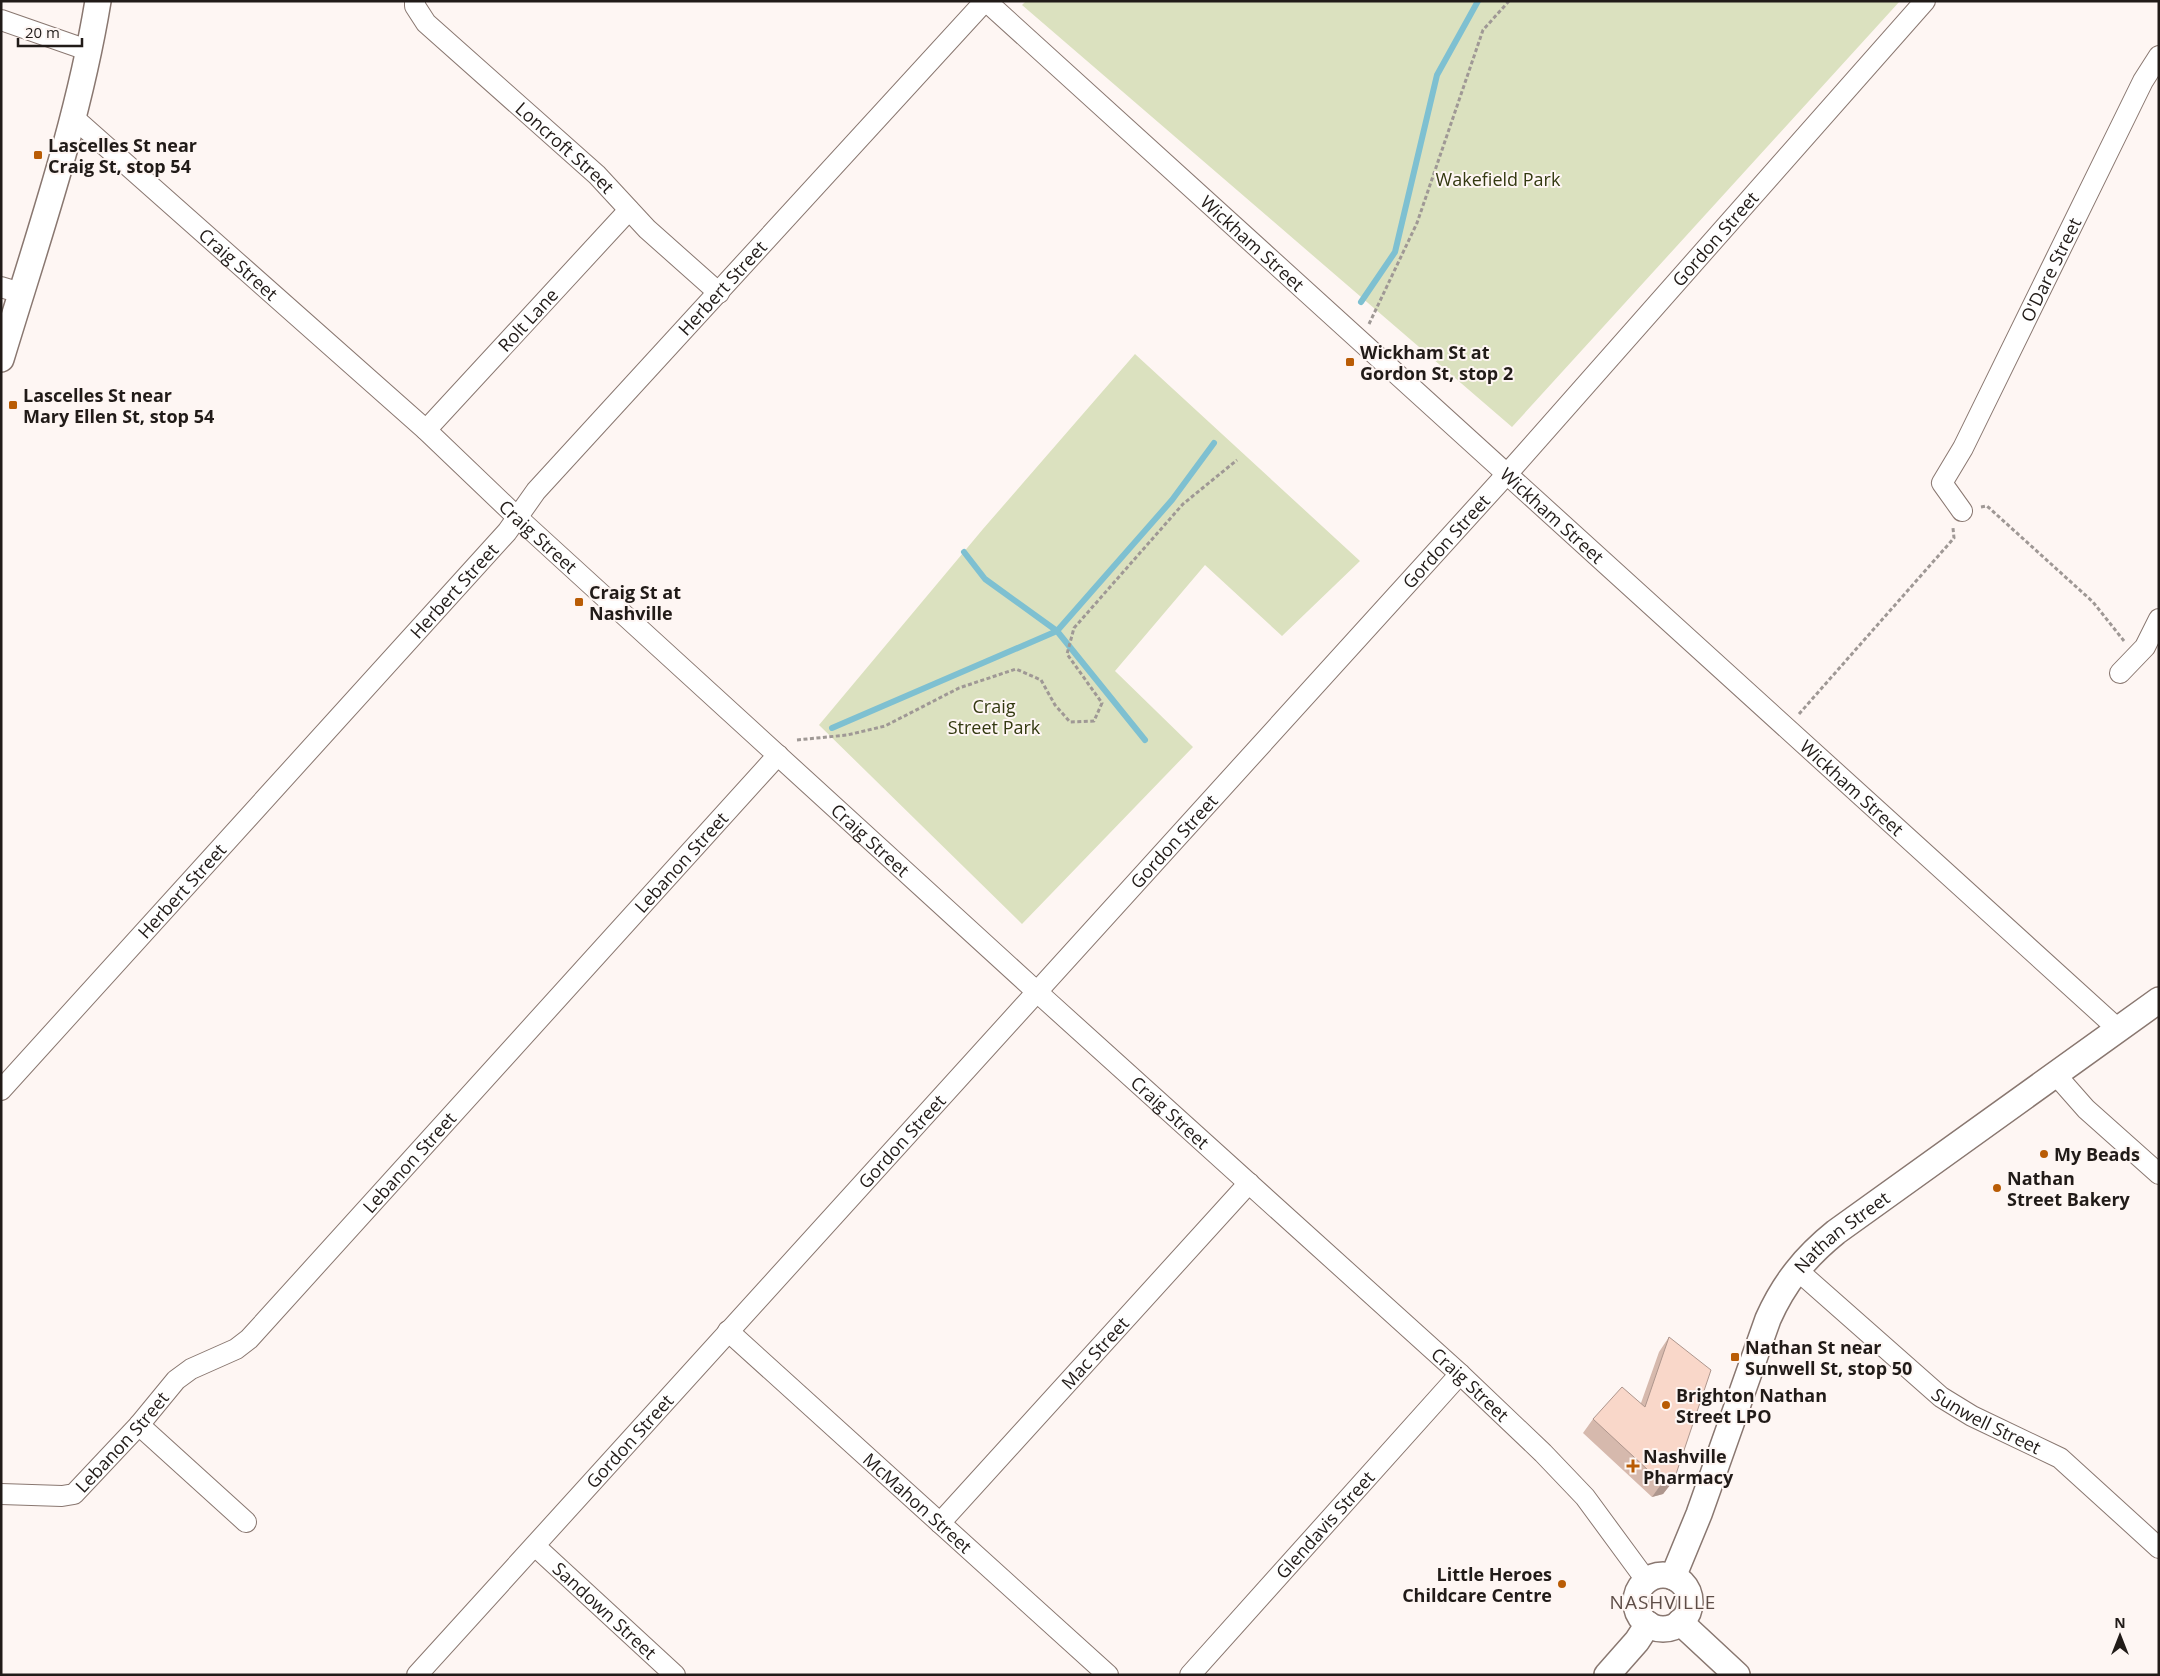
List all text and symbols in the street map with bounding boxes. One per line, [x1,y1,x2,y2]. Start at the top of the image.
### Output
scale bar [18,15,81,47]
text: 20 m [25,22,60,42]
street label: Loncroft Street [511,96,620,198]
place label: Lascelles St near Craig St, stop 54 [48,133,197,178]
marker: Lascelles St near Craig St, stop 54 [32,149,44,161]
park label: Wakefield Park [1436,167,1561,191]
street label: Gordon Street [1667,186,1763,291]
street label: Wickham Street [1196,190,1309,296]
street label: O'Dare Street [2015,213,2086,326]
street label: Craig Street [194,222,283,305]
street label: Herbert Street [673,235,772,340]
street label: Rolt Lane [492,283,563,357]
place label: Wickham St at Gordon St, stop 2 [1360,340,1513,385]
marker: Wickham St at Gordon St, stop 2 [1344,356,1356,368]
place label: Lascelles St near Mary Ellen St, stop 54 [23,383,214,428]
marker: Lascelles St near Mary Ellen St, stop 54 [7,399,19,411]
street label: Wickham Street [1495,462,1609,569]
street label: Gordon Street [1397,489,1495,593]
street label: Craig Street [494,494,582,578]
street label: Herbert Street [404,538,503,643]
place label: Craig St at Nashville [589,580,681,625]
marker: Craig St at Nashville [573,596,585,608]
park label: Craig Street Park [948,694,1041,739]
street label: Wickham Street [1795,734,1909,841]
street label: Gordon Street [1125,789,1223,893]
street label: Craig Street [826,798,915,882]
street label: Lebanon Street [629,806,733,918]
street label: Herbert Street [132,838,231,943]
street label: Craig Street [1126,1070,1215,1154]
street label: Gordon Street [853,1089,950,1193]
street label: Lebanon Street [357,1107,461,1218]
place label: My Beads [2054,1142,2140,1166]
marker: My Beads [2038,1148,2050,1160]
place label: Nathan Street Bakery [2007,1166,2131,1211]
marker: Nathan Street Bakery [1991,1182,2003,1194]
street label: Nathan Street [1788,1185,1894,1278]
street label: Mac Street [1056,1311,1134,1394]
place label: Nathan St near Sunwell St, stop 50 [1745,1335,1912,1380]
street label: Craig Street [1426,1342,1514,1426]
marker: Nathan St near Sunwell St, stop 50 [1729,1351,1741,1363]
street label: Sunwell Street [1927,1382,2045,1459]
place label: Brighton Nathan Street LPO [1676,1383,1827,1428]
street label: Lebanon Street [70,1386,174,1497]
street label: Gordon Street [580,1389,678,1493]
marker: Brighton Nathan Street LPO [1660,1399,1672,1411]
place label: Nashville Pharmacy [1643,1444,1734,1489]
street label: McMahon Street [858,1447,977,1558]
marker: Nashville Pharmacy [1627,1460,1639,1472]
street label: Glendavis Street [1270,1466,1380,1584]
street label: Sandown Street [548,1557,662,1664]
place label: Little Heroes Childcare Centre [1402,1562,1552,1607]
marker: Little Heroes Childcare Centre [1556,1578,1568,1590]
district label: NASHVILLE [1610,1589,1716,1615]
north arrow [2095,1611,2145,1661]
text: N [2114,1613,2126,1632]

